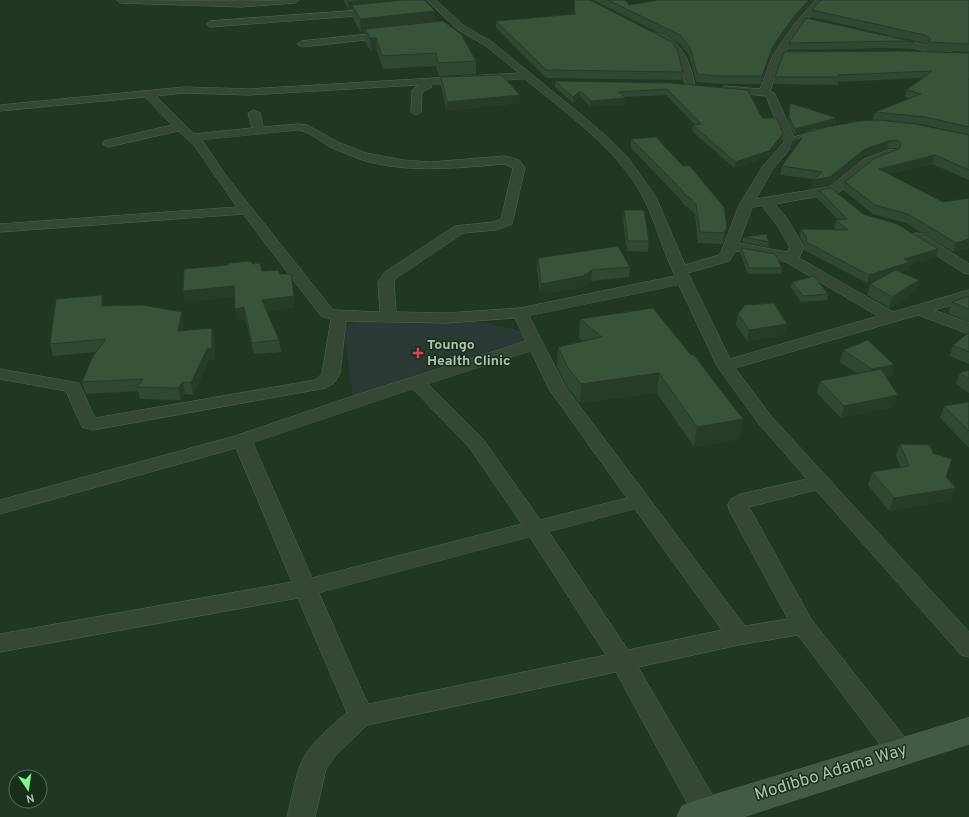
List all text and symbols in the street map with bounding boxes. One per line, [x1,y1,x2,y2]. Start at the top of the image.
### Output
place label: Toungo Health Clinic [427,337,511,370]
marker: Toungo Health Clinic [412,347,424,359]
street label: Modibbo Adama Way [752,739,910,807]
north arrow [8,769,48,809]
text: N [25,790,35,805]

